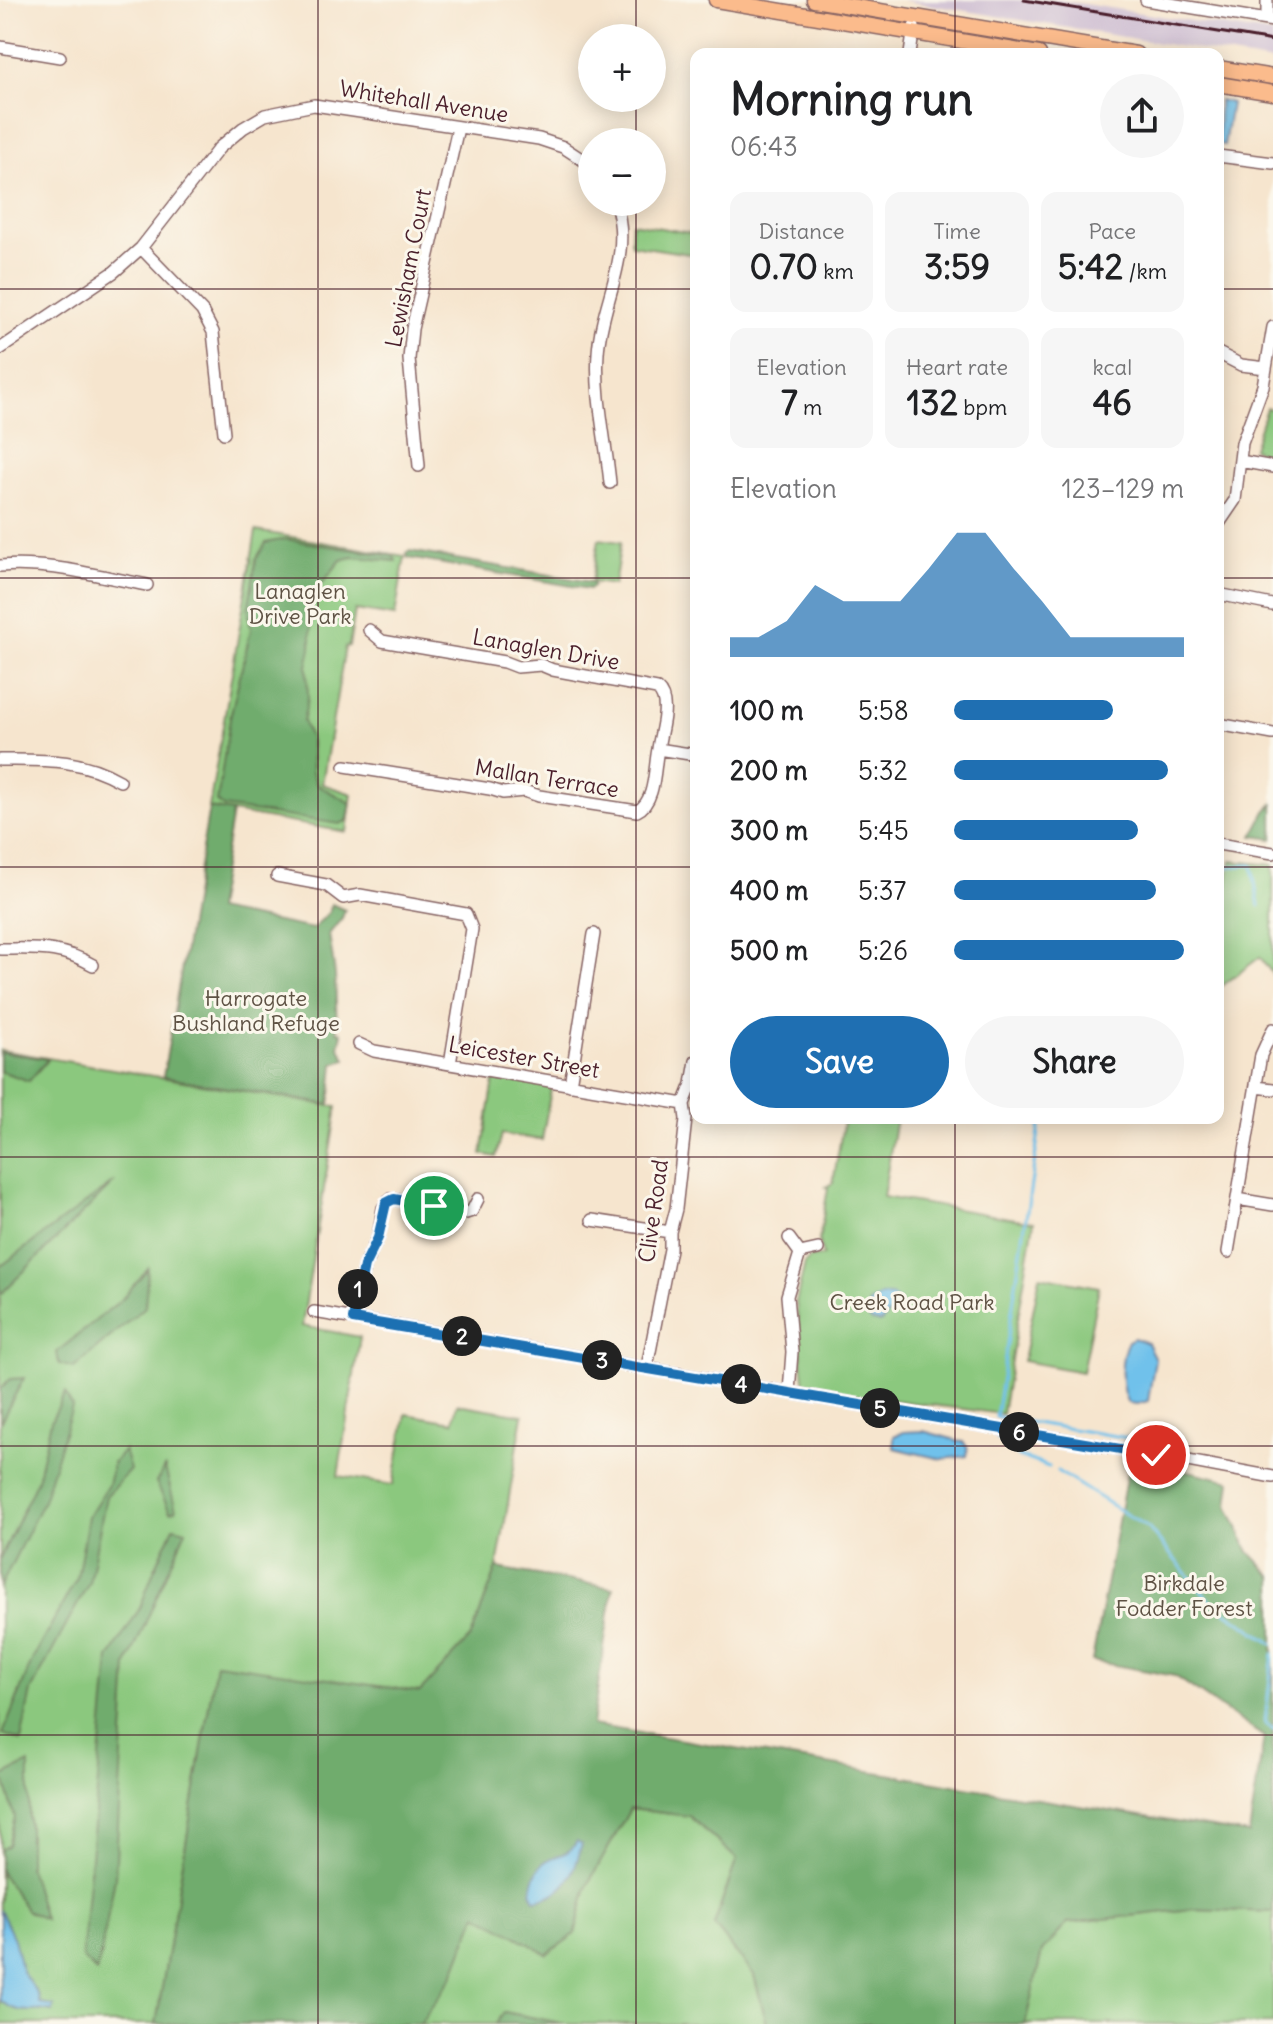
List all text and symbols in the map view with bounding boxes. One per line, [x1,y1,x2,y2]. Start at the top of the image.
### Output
map controls [578,24,666,216]
button: + [578,24,666,112]
text: Morning run [730,72,973,127]
street label: Whitehall Avenue [337,74,511,128]
button: share [1100,74,1184,158]
button: − [578,128,666,216]
text: 06:43 [730,130,798,163]
street label: Lewisham Court [379,186,437,350]
text: Distance [759,217,845,245]
text: Time [933,217,981,245]
text: Pace [1088,217,1136,245]
text: 0.70 [750,245,818,288]
text: 3:59 [924,245,990,288]
text: 5:42 [1058,245,1123,288]
text: km [818,257,854,285]
text: /km [1123,257,1167,285]
text: Elevation [757,353,847,381]
text: Heart rate [906,353,1008,381]
text: kcal [1093,353,1132,381]
text: 7 [781,381,798,424]
text: 132 [907,381,958,424]
text: 46 [1093,381,1132,424]
text: m [798,393,822,421]
text: bpm [958,393,1007,421]
text: Elevation [730,472,837,505]
text: 123–129 m [1061,472,1184,505]
park label: Lanaglen Drive Park [249,577,351,630]
street label: Lanaglen Drive [470,622,622,676]
text: 100 m [730,694,804,727]
text: 5:58 [858,694,909,727]
street label: Mallan Terrace [473,753,621,803]
text: 200 m [730,754,807,787]
text: 5:32 [858,754,908,787]
text: 300 m [730,814,808,847]
text: 5:45 [858,814,909,847]
text: 400 m [730,874,808,907]
text: 5:37 [858,874,906,907]
text: 500 m [730,934,808,967]
text: 5:26 [858,934,908,967]
park label: Harrogate Bushland Refuge [172,984,340,1037]
button: Save [730,1016,949,1108]
button: Share [965,1016,1184,1108]
street label: Leicester Street [446,1030,602,1084]
street label: Clive Road [632,1158,674,1264]
pin [400,1172,468,1240]
icon: arrive [412,1184,456,1228]
pin: 1 [338,1269,378,1309]
text: 1 [354,1275,362,1303]
park label: Creek Road Park [829,1288,995,1316]
pin: 2 [442,1316,482,1356]
text: 2 [456,1322,468,1350]
pin: 3 [582,1340,622,1380]
text: 3 [596,1346,608,1374]
pin: 4 [721,1364,761,1404]
text: 4 [735,1370,747,1398]
pin: 5 [860,1388,900,1428]
text: 5 [874,1394,886,1422]
pin: 6 [999,1412,1039,1452]
text: 6 [1013,1418,1025,1446]
pin [1122,1421,1190,1489]
icon: check [1134,1433,1178,1477]
park label: Birkdale Fodder Forest [1115,1569,1253,1622]

